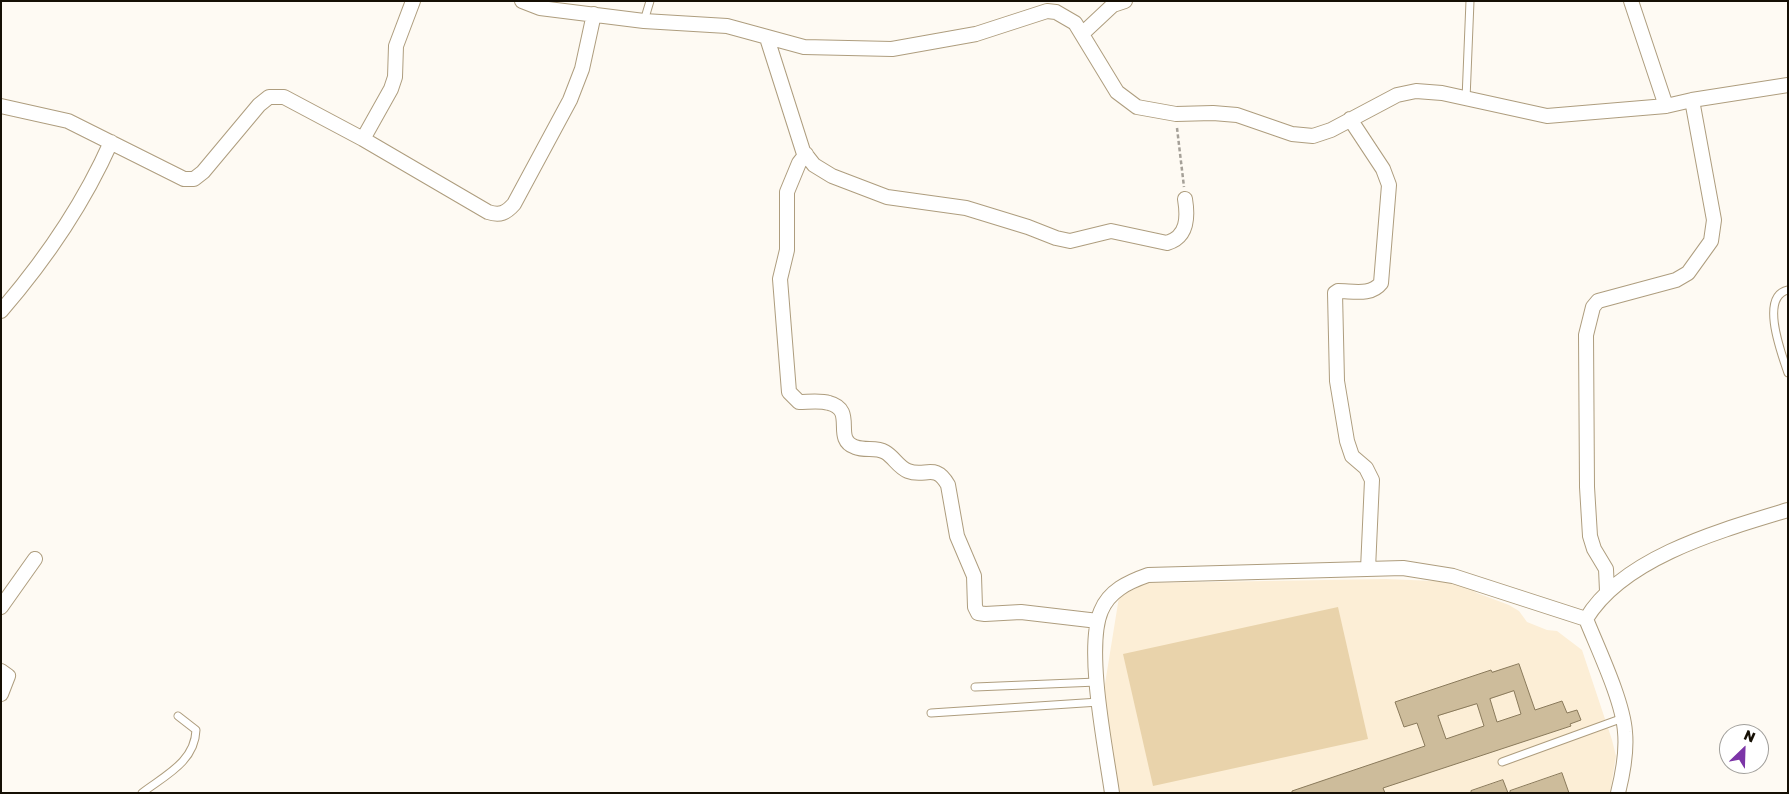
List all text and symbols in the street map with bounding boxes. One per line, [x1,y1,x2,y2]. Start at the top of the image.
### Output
north arrow [1719,724,1769,774]
text: N [1742,726,1758,746]

